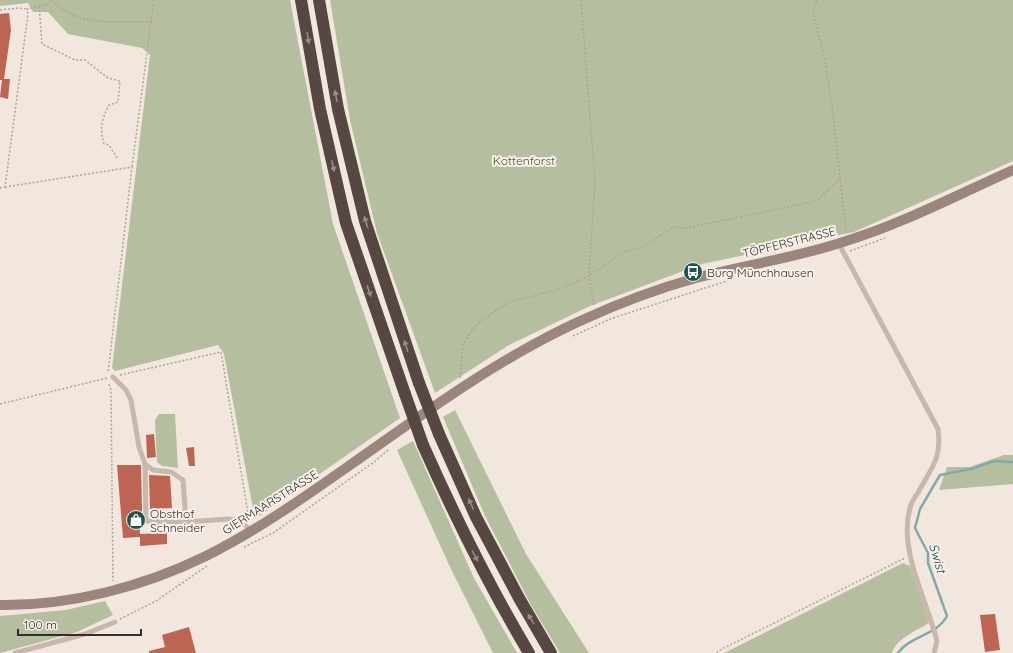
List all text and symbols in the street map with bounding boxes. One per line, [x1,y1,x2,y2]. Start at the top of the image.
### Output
one-way arrow [305,32,311,45]
one-way arrow [333,90,339,102]
park label: Kottenforst [493,153,555,168]
one-way arrow [330,160,336,172]
one-way arrow [363,216,369,228]
street label: TÖPFERSTRASSE [741,223,837,261]
bus stop icon: Burg Münchhausen [682,261,704,283]
place label: Burg Münchhausen [707,265,814,280]
one-way arrow [367,285,373,297]
one-way arrow [403,340,409,352]
street label: GIERMAARSTRASSE [219,466,321,537]
one-way arrow [467,498,473,510]
place label: Obsthof Schneider [150,506,205,535]
shop icon: Obsthof Schneider [125,509,147,531]
water label: Swist [926,541,951,576]
one-way arrow [472,551,478,562]
scale bar [18,611,141,637]
one-way arrow [528,613,535,625]
text: 100 m [24,617,57,632]

